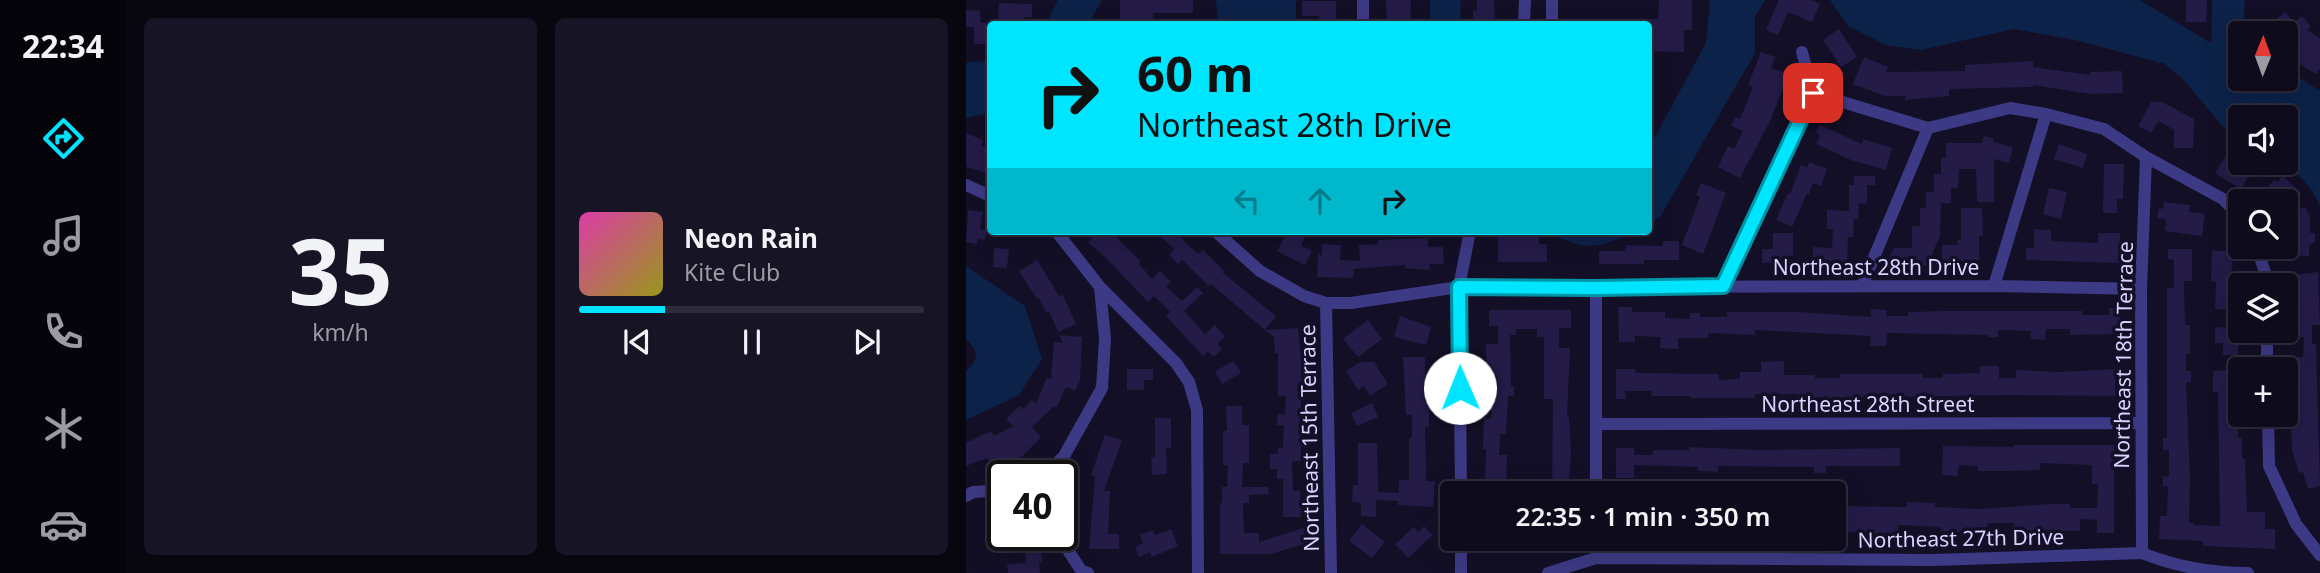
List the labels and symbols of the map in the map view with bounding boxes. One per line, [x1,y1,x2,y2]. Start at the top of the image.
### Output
north arrow [2228,21,2298,91]
pin [1783,63,1843,123]
street label: Northeast 18th Terrace [2107,241,2139,469]
street label: Northeast 28th Drive [1773,253,1979,281]
street label: Northeast 15th Terrace [1293,324,1325,552]
position arrow [1423,351,1497,425]
street label: Northeast 28th Street [1761,390,1975,418]
speed limit sign: 40 [987,460,1078,551]
street label: Northeast 27th Drive [1857,522,2065,554]

